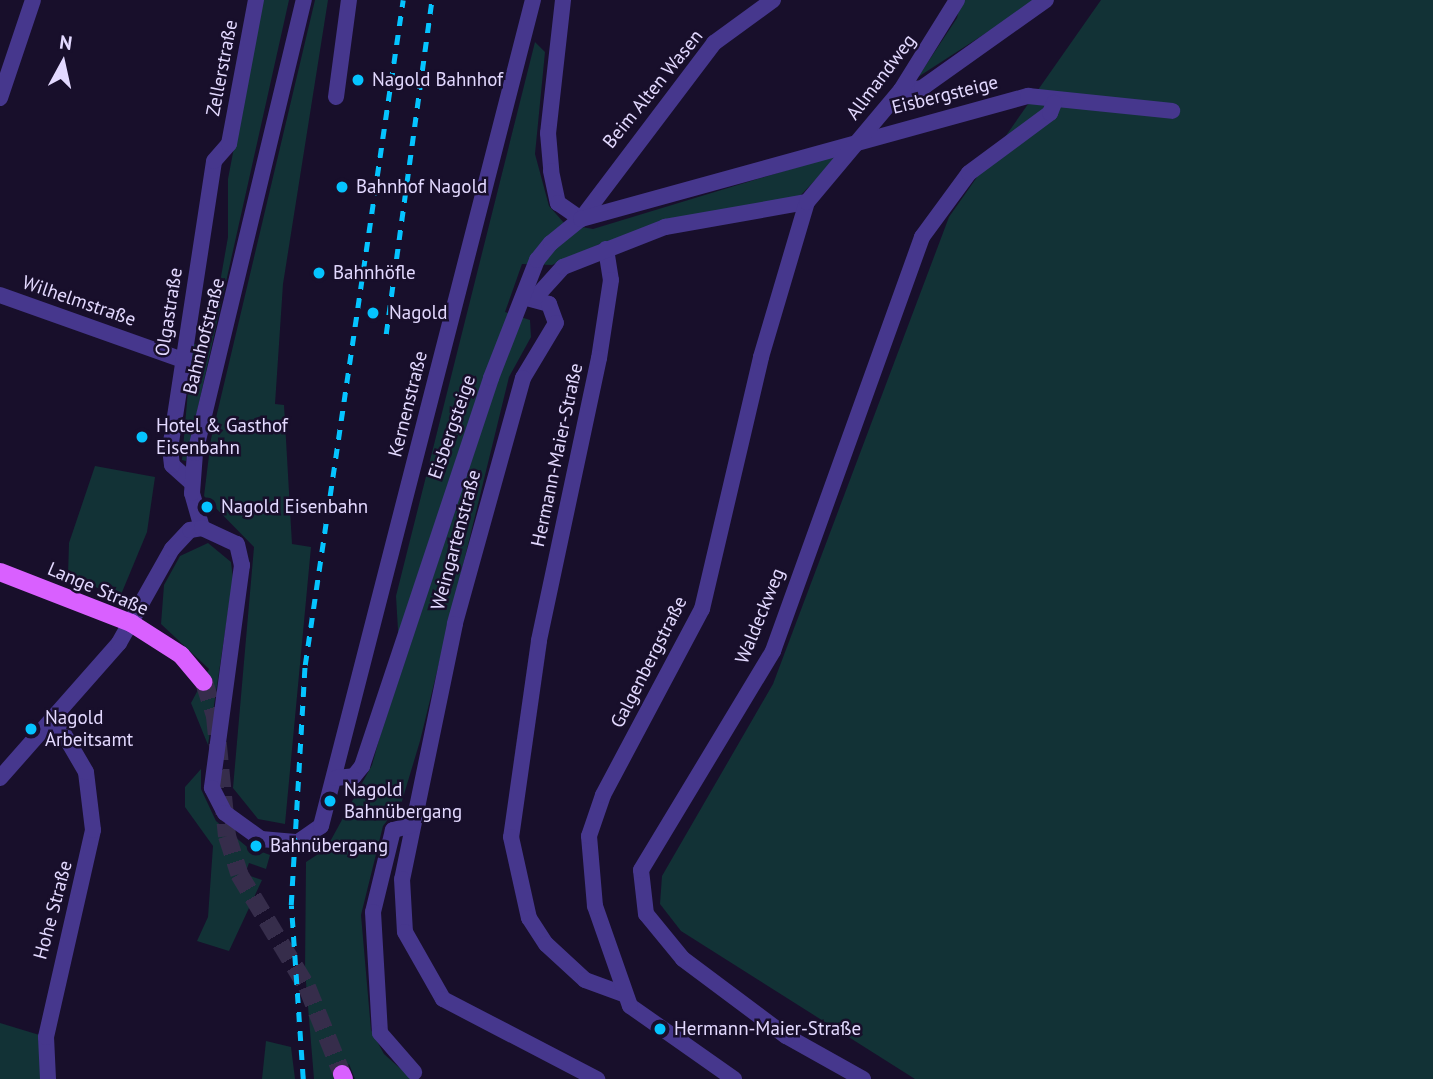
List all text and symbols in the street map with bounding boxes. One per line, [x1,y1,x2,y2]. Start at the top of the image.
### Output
street label: Zellerstraße [202,18,242,118]
street label: Beim Alten Wasen [598,25,708,153]
north arrow [28,28,98,98]
text: N [58,29,74,55]
street label: Allmandweg [841,30,921,124]
place label: Nagold Bahnhof [372,69,503,91]
street label: Eisbergsteige [890,71,1000,119]
marker: Nagold Bahnhof [350,72,366,88]
place label: Bahnhof Nagold [356,176,487,198]
marker: Bahnhof Nagold [334,179,350,195]
place label: Bahnhöfle [333,262,416,284]
marker: Bahnhöfle [311,265,327,281]
street label: Olgastraße [151,266,187,358]
street label: Wilhelmstraße [19,271,139,331]
street label: Bahnhofstraße [179,276,229,396]
place label: Nagold [389,302,447,324]
marker: Nagold [363,303,383,323]
street label: Kernenstraße [384,349,432,459]
street label: Hermann-Maier-Straße [526,361,588,549]
street label: Eisbergsteige [424,372,480,482]
place label: Hotel & Gasthof Eisenbahn [156,415,288,459]
marker: Hotel & Gasthof Eisenbahn [134,429,150,445]
street label: Weingartenstraße [426,467,486,613]
place label: Nagold Eisenbahn [221,496,368,518]
marker: Nagold Eisenbahn [199,499,215,515]
street label: Lange Straße [44,558,152,620]
street label: Waldeckweg [731,565,789,667]
street label: Galgenbergstraße [606,592,692,732]
place label: Nagold Arbeitsamt [45,707,133,751]
marker: Nagold Arbeitsamt [23,721,39,737]
place label: Nagold Bahnübergang [344,779,462,823]
marker: Nagold Bahnübergang [322,793,338,809]
place label: Bahnübergang [270,835,388,857]
marker: Bahnübergang [248,838,264,854]
street label: Hohe Straße [29,858,77,962]
place label: Hermann-Maier-Straße [674,1018,861,1040]
marker: Hermann-Maier-Straße [652,1021,668,1037]

